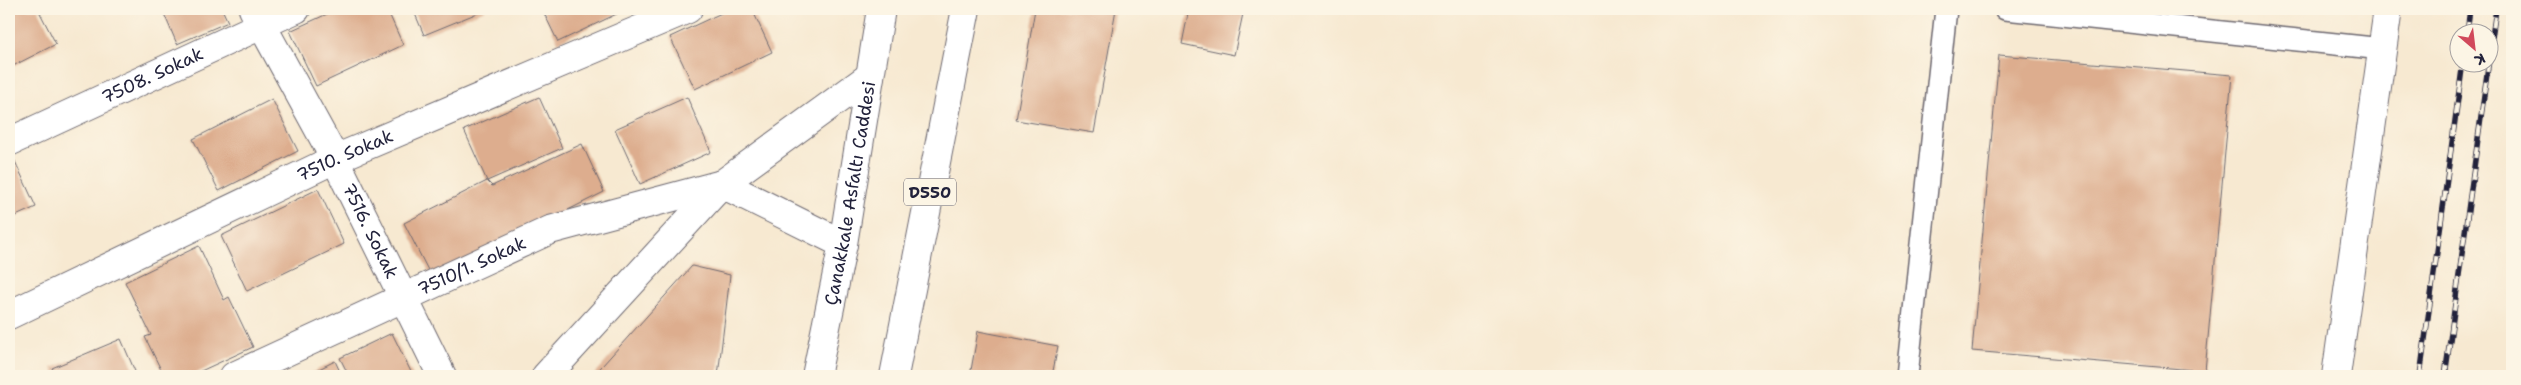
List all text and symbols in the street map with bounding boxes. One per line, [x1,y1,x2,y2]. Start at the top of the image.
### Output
north arrow [2448,22,2498,72]
street label: 7508. Sokak [98,42,207,109]
text: K [2471,49,2489,70]
street label: Çanakkale Asfaltı Caddesi [819,79,881,307]
street label: 7510. Sokak [293,124,397,188]
road number: D550 [904,178,956,206]
street label: 7516. Sokak [337,179,404,283]
street label: 7510/1. Sokak [414,231,530,301]

